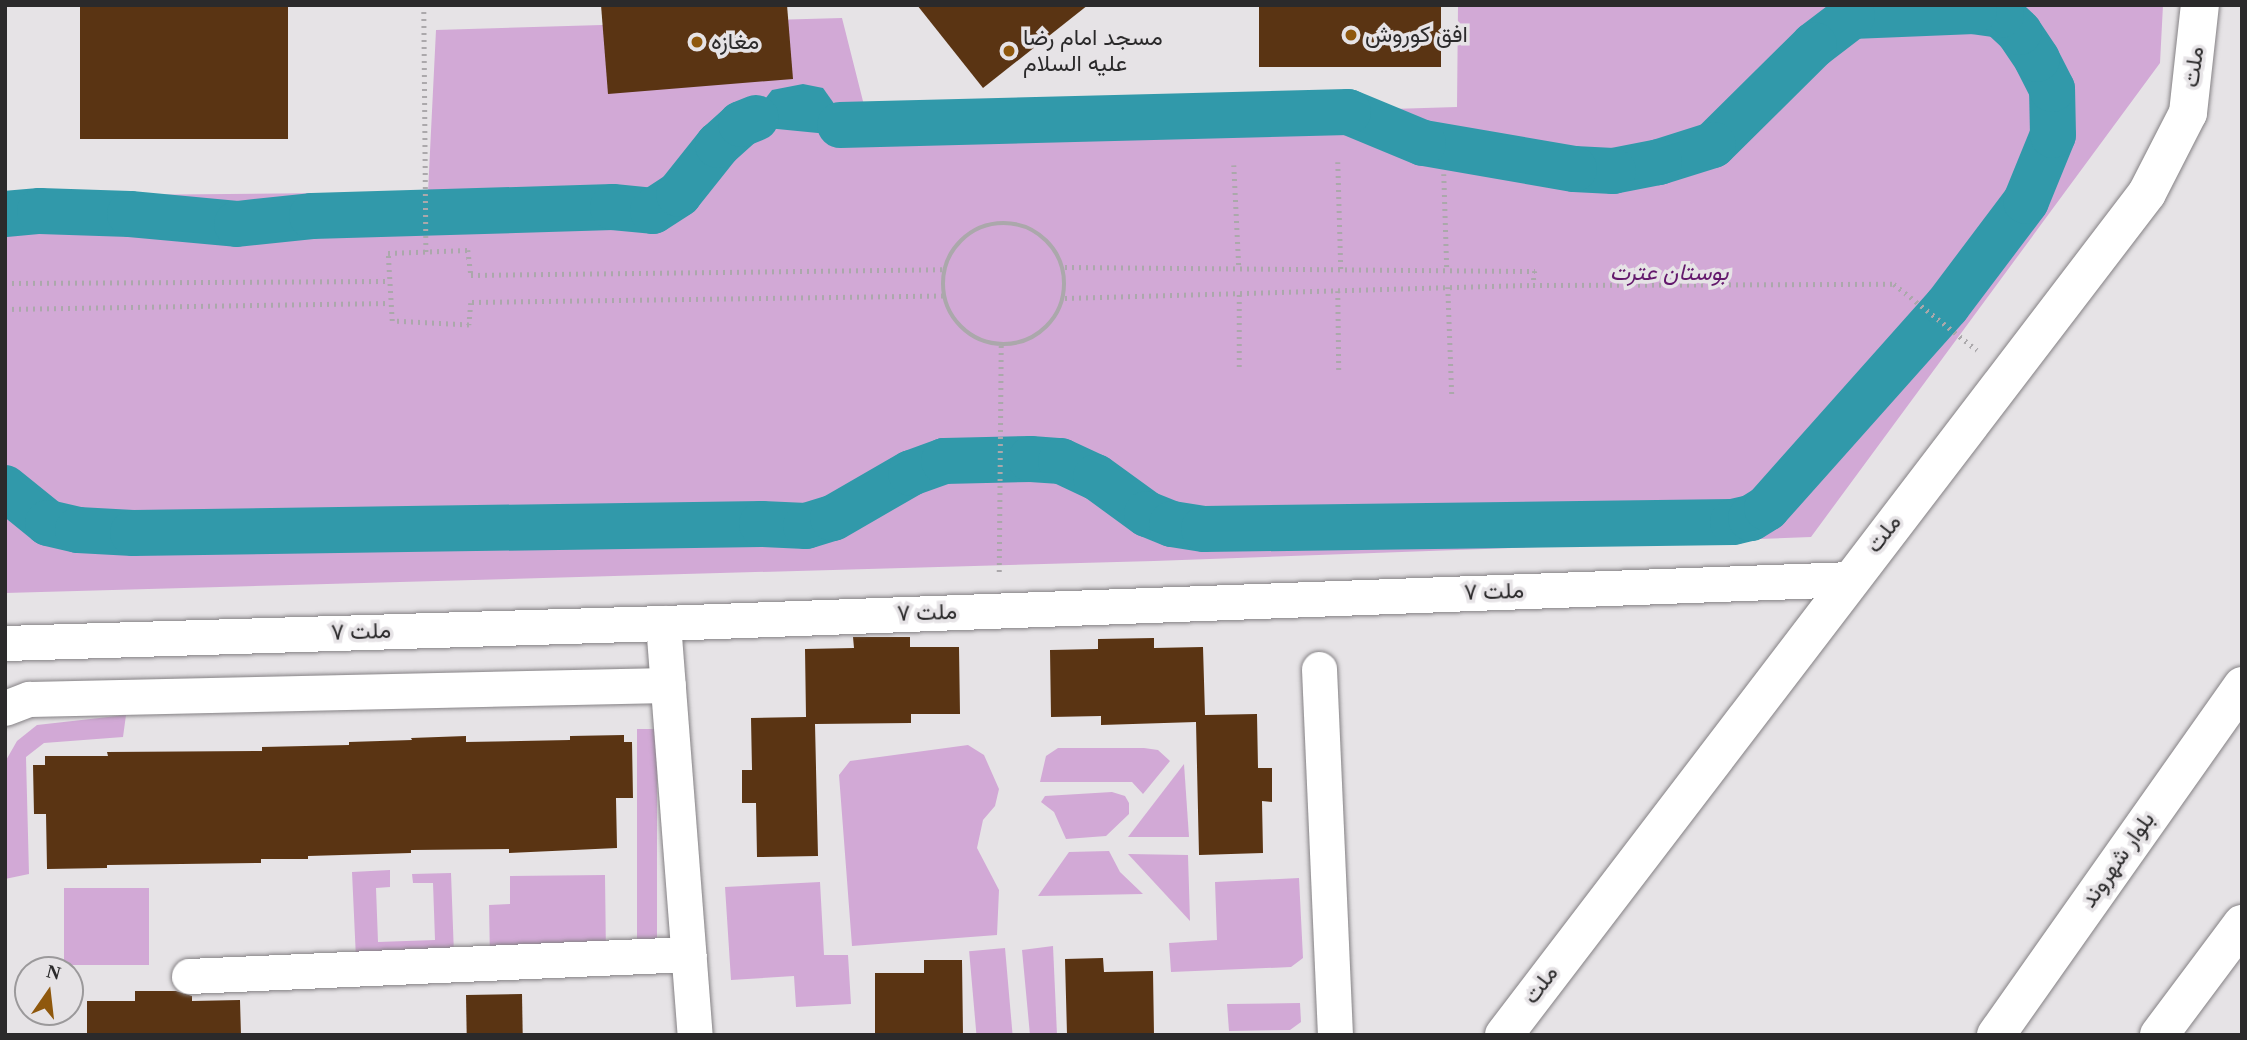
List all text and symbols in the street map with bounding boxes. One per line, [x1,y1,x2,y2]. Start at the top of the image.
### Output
place label: افق کوروش [1365,21,1468,49]
place label: مسجد امام رضا علیه السلام [1023,24,1163,78]
marker: افق کوروش [1343,27,1359,43]
place label: مغازه [711,28,759,56]
marker: مغازه [689,34,705,50]
marker: مسجد امام رضا علیه السلام [1001,43,1017,59]
street label: ملت [2177,45,2211,89]
park label: بوستان عترت [1610,259,1728,287]
street label: ملت [1861,509,1907,559]
street label: ملت ۷ [1463,577,1525,607]
street label: ملت ۷ [896,598,958,628]
street label: ملت ۷ [330,617,392,647]
street label: بلوار شهروند [2075,807,2161,913]
north arrow [14,956,84,1026]
text: N [45,960,63,984]
street label: ملت [1518,960,1564,1010]

